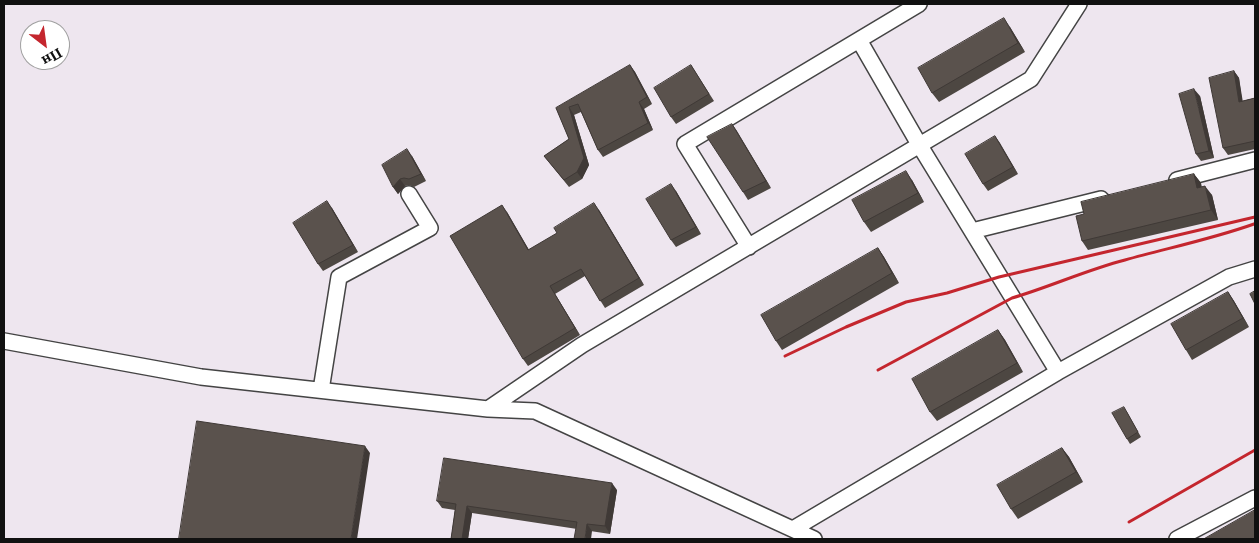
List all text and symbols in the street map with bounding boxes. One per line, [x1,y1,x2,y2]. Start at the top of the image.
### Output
north arrow [20,20,70,70]
text: Пн [38,44,66,70]

